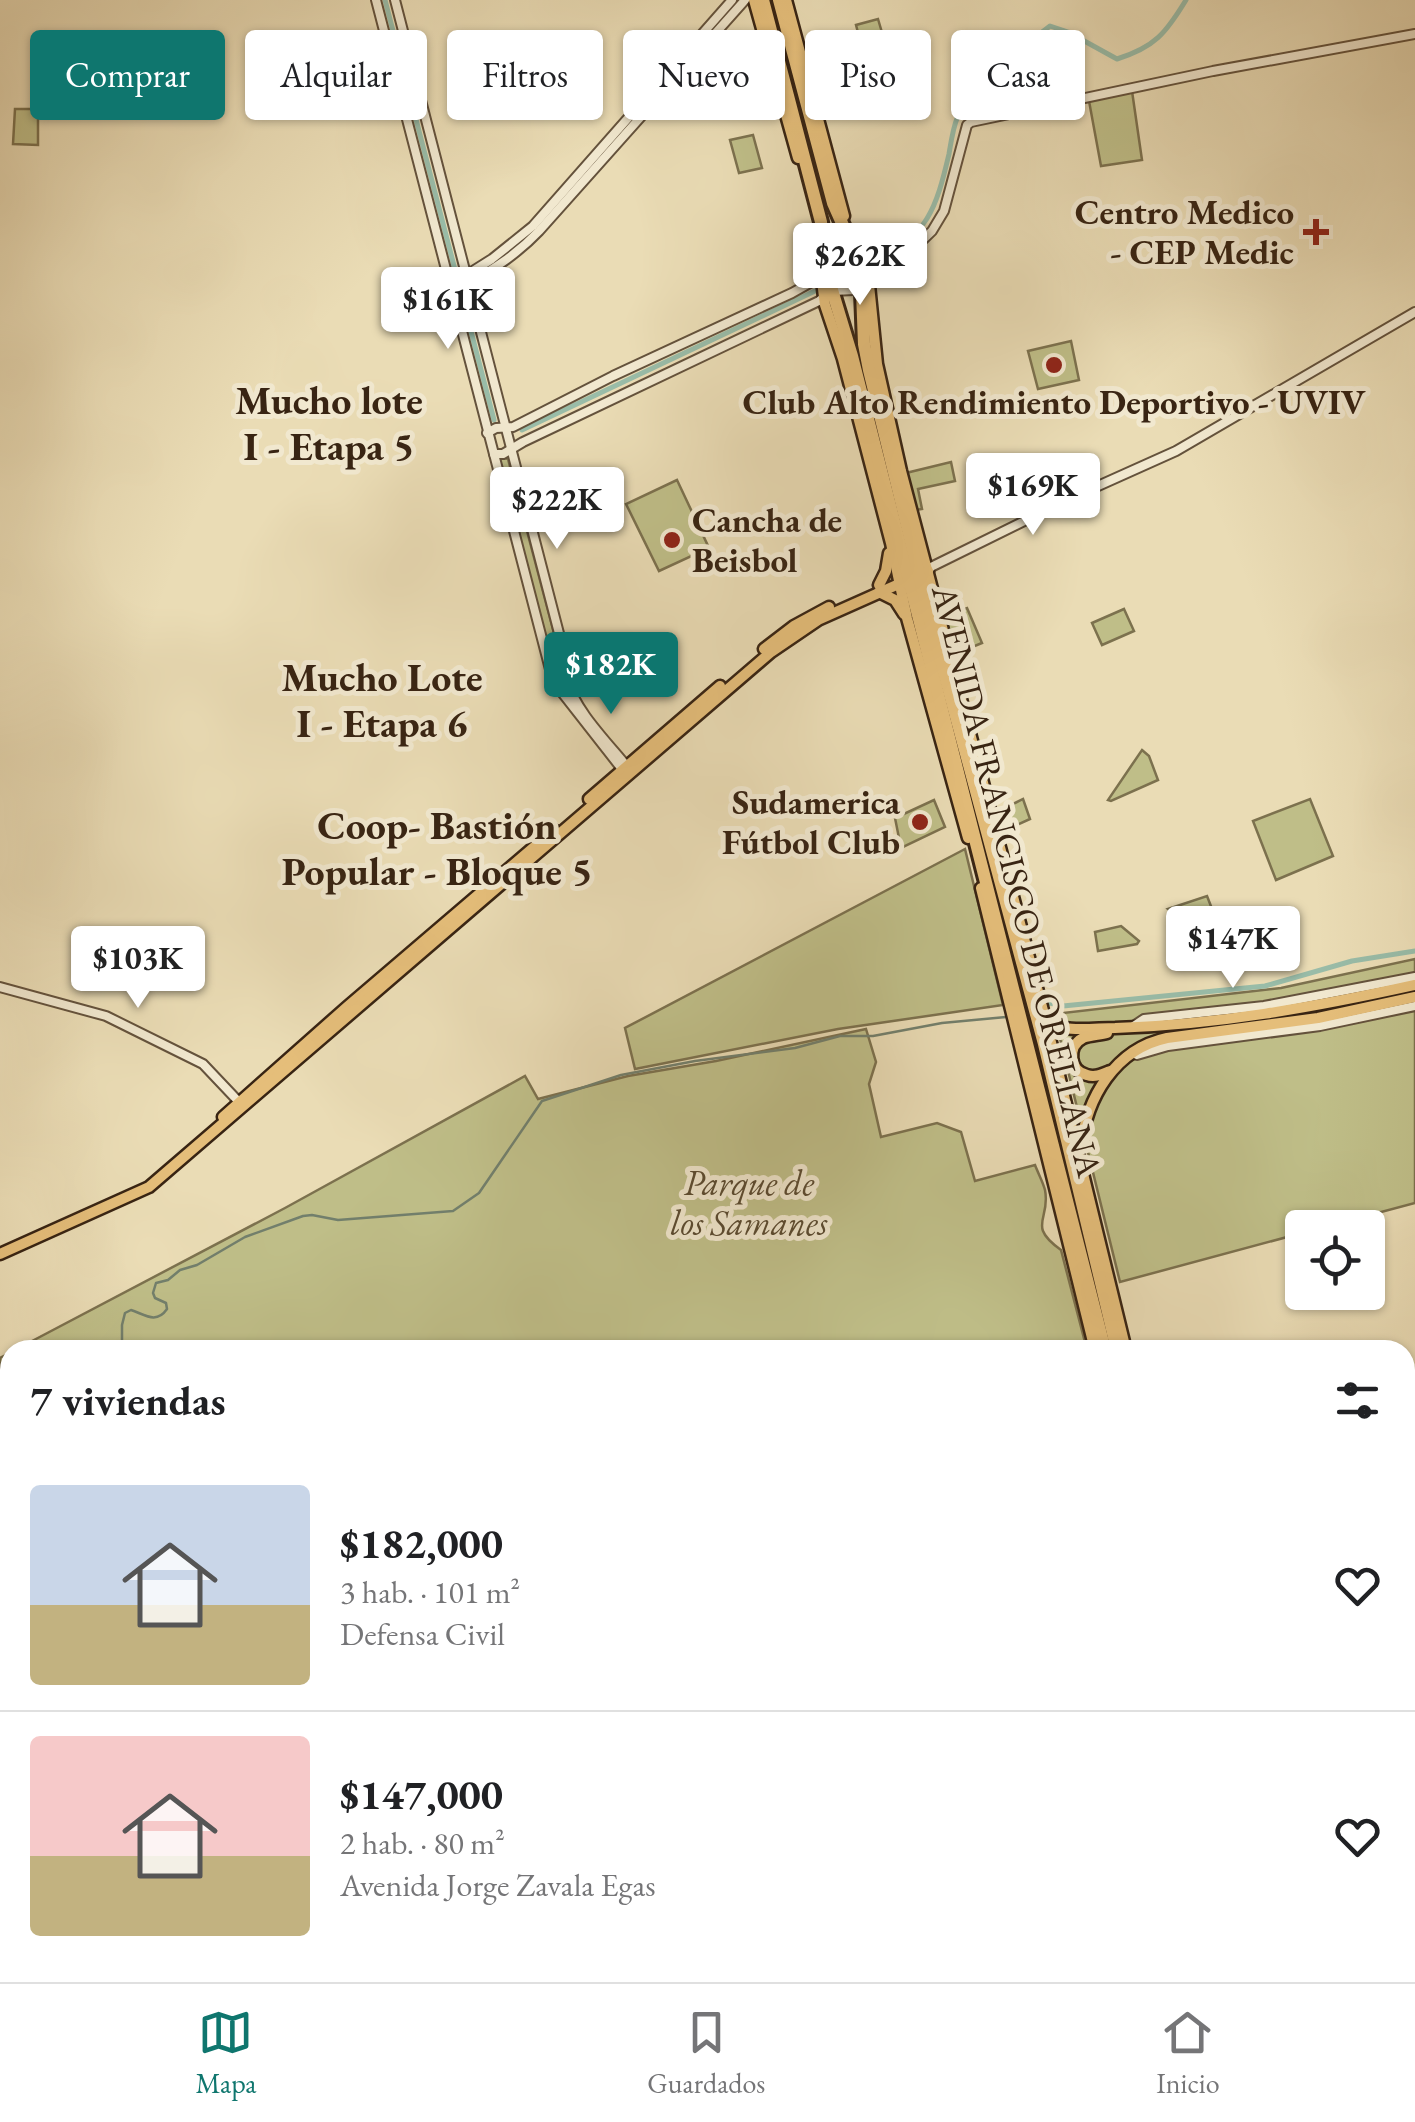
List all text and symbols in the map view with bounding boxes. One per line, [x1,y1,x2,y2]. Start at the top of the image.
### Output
chip: Comprar [30,30,225,120]
chip: Alquilar [245,30,427,120]
chip: Filtros [447,30,603,120]
chip: Nuevo [623,30,785,120]
chip: Piso [805,30,931,120]
chip: Casa [951,30,1085,120]
place label: Centro Medico - CEP Medic [1075,189,1294,274]
marker: Centro Medico - CEP Medic [1303,219,1329,245]
pin: $262K [790,223,930,308]
text: $262K [815,234,905,276]
pin: $161K [378,267,518,352]
text: $161K [403,278,493,320]
marker: Club Alto Rendimiento Deportivo - UVIV [1043,354,1065,376]
district label: Mucho lote I - Etapa 5 [235,374,423,472]
place label: Club Alto Rendimiento Deportivo - UVIV [743,379,1366,424]
pin: $169K [963,453,1103,538]
text: $169K [988,464,1078,506]
pin: $222K [487,467,627,552]
text: $222K [512,478,602,520]
place label: Cancha de Beisbol [692,497,842,582]
marker: Cancha de Beisbol [661,529,683,551]
street label: AVENIDA FRANCISCO DE ORELLANA [922,579,1113,1182]
pin: $182K [541,632,681,717]
text: $182K [566,643,656,685]
district label: Mucho Lote I - Etapa 6 [281,651,483,749]
place label: Sudamerica Fútbol Club [722,779,901,864]
district label: Coop- Bastión Popular - Bloque 5 [281,799,593,897]
marker: Sudamerica Fútbol Club [909,811,931,833]
pin: $147K [1163,906,1303,991]
text: $147K [1188,917,1278,959]
pin: $103K [68,926,208,1011]
text: $103K [93,937,183,979]
park label: Parque de los Samanes [671,1160,828,1245]
map controls [1285,1210,1385,1310]
button: locate [1285,1210,1385,1310]
text: 7 viviendas [30,1373,226,1428]
icon: filters [1330,1373,1385,1428]
text: $182,000 [340,1516,503,1571]
icon: home [110,1525,230,1645]
icon: heart [1330,1558,1385,1613]
text: 3 hab. · 101 m² [340,1571,520,1613]
text: Defensa Civil [340,1613,505,1655]
text: $147,000 [340,1767,503,1822]
icon: home [110,1776,230,1896]
icon: heart [1330,1809,1385,1864]
text: 2 hab. · 80 m² [340,1822,505,1864]
text: Avenida Jorge Zavala Egas [340,1864,656,1906]
tab: Mapa [195,2005,256,2101]
tab: Guardados [647,2005,765,2101]
tab: Inicio [1156,2005,1220,2101]

